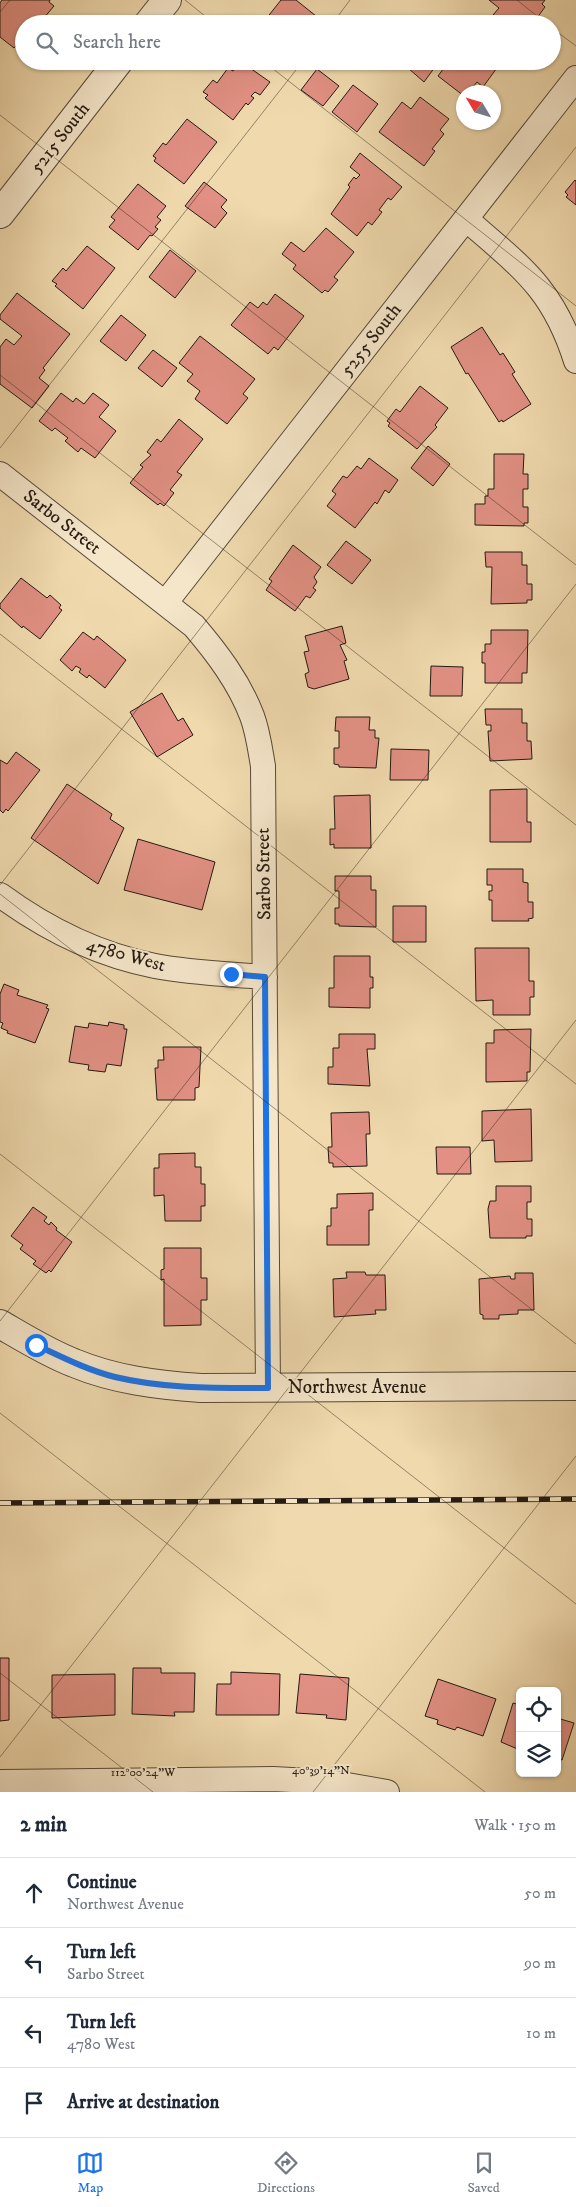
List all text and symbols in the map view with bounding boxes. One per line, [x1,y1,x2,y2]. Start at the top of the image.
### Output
search box [15,15,561,70]
icon: search [33,29,61,57]
text: Search here [73,31,161,54]
north arrow [456,85,501,130]
street label: 5215 South [25,98,95,178]
street label: 5255 South [335,299,407,381]
street label: Sarbo Street [19,485,105,559]
street label: Sarbo Street [252,828,276,920]
street label: 4780 West [84,933,168,977]
route end [220,963,243,986]
route start [25,1334,48,1357]
street label: Northwest Avenue [288,1376,426,1399]
map controls [516,1687,561,1777]
button: locate [516,1687,561,1732]
button: layers [516,1732,561,1777]
text: 40°39'14"N [292,1763,350,1778]
text: 112°00'24"W [111,1765,176,1780]
text: 2 min [20,1812,67,1838]
text: Walk · 150 m [474,1815,556,1835]
text: Continue [67,1871,137,1894]
icon: ahead [20,1879,48,1907]
text: 50 m [524,1883,556,1903]
text: Northwest Avenue [67,1894,184,1914]
text: Turn left [67,1941,136,1964]
icon: left [20,1949,48,1977]
text: 90 m [524,1953,556,1973]
text: Sarbo Street [67,1964,145,1984]
text: Turn left [67,2011,136,2034]
icon: left [20,2019,48,2047]
text: 10 m [526,2023,556,2043]
text: 4780 West [67,2034,135,2054]
icon: arrive [20,2089,48,2117]
text: Arrive at destination [67,2091,219,2114]
tab: Map [76,2149,104,2197]
tab: Directions [257,2149,315,2197]
tab: Saved [468,2149,500,2197]

